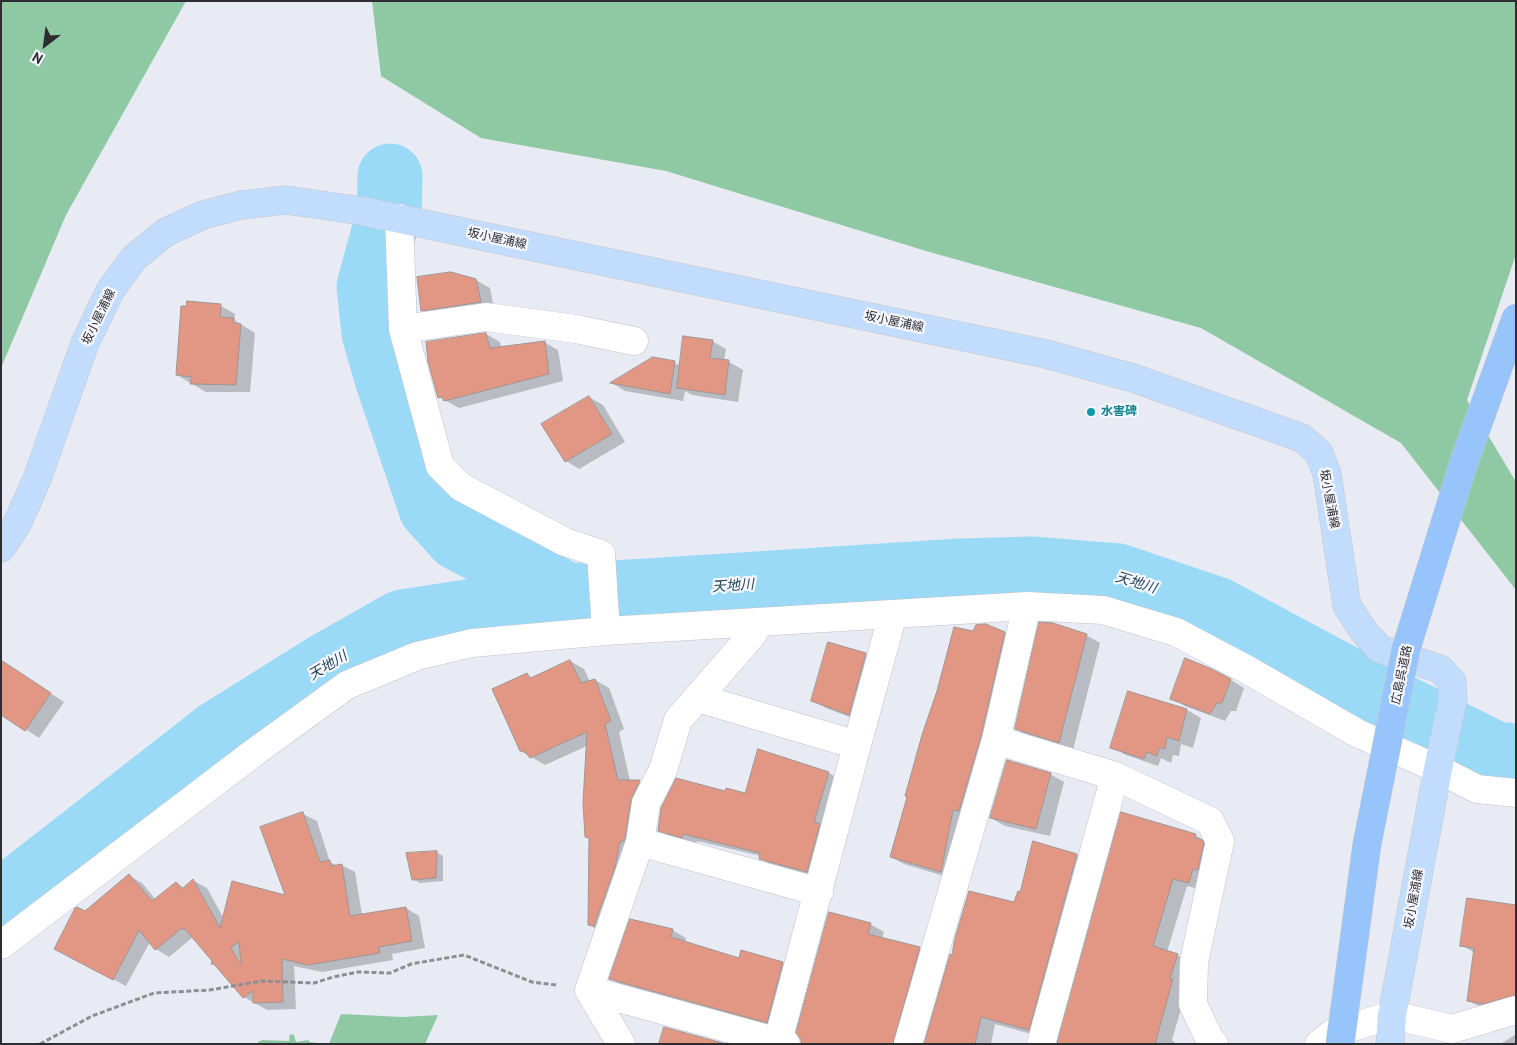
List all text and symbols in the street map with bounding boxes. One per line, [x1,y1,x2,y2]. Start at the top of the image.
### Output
north arrow [20,20,70,70]
text: N [29,48,46,68]
street label: 坂小屋浦線 [466,226,528,252]
street label: 坂小屋浦線 [79,287,119,347]
street label: 坂小屋浦線 [863,309,925,335]
place label: 水害碑 [1101,405,1137,419]
marker: 水害碑 [1085,406,1097,418]
street label: 坂小屋浦線 [1316,468,1342,530]
water label: 天地川 [1113,569,1159,597]
water label: 天地川 [711,576,755,596]
street label: 広島呉道路 [1389,644,1415,706]
water label: 天地川 [306,648,350,684]
street label: 坂小屋浦線 [1402,868,1426,930]

